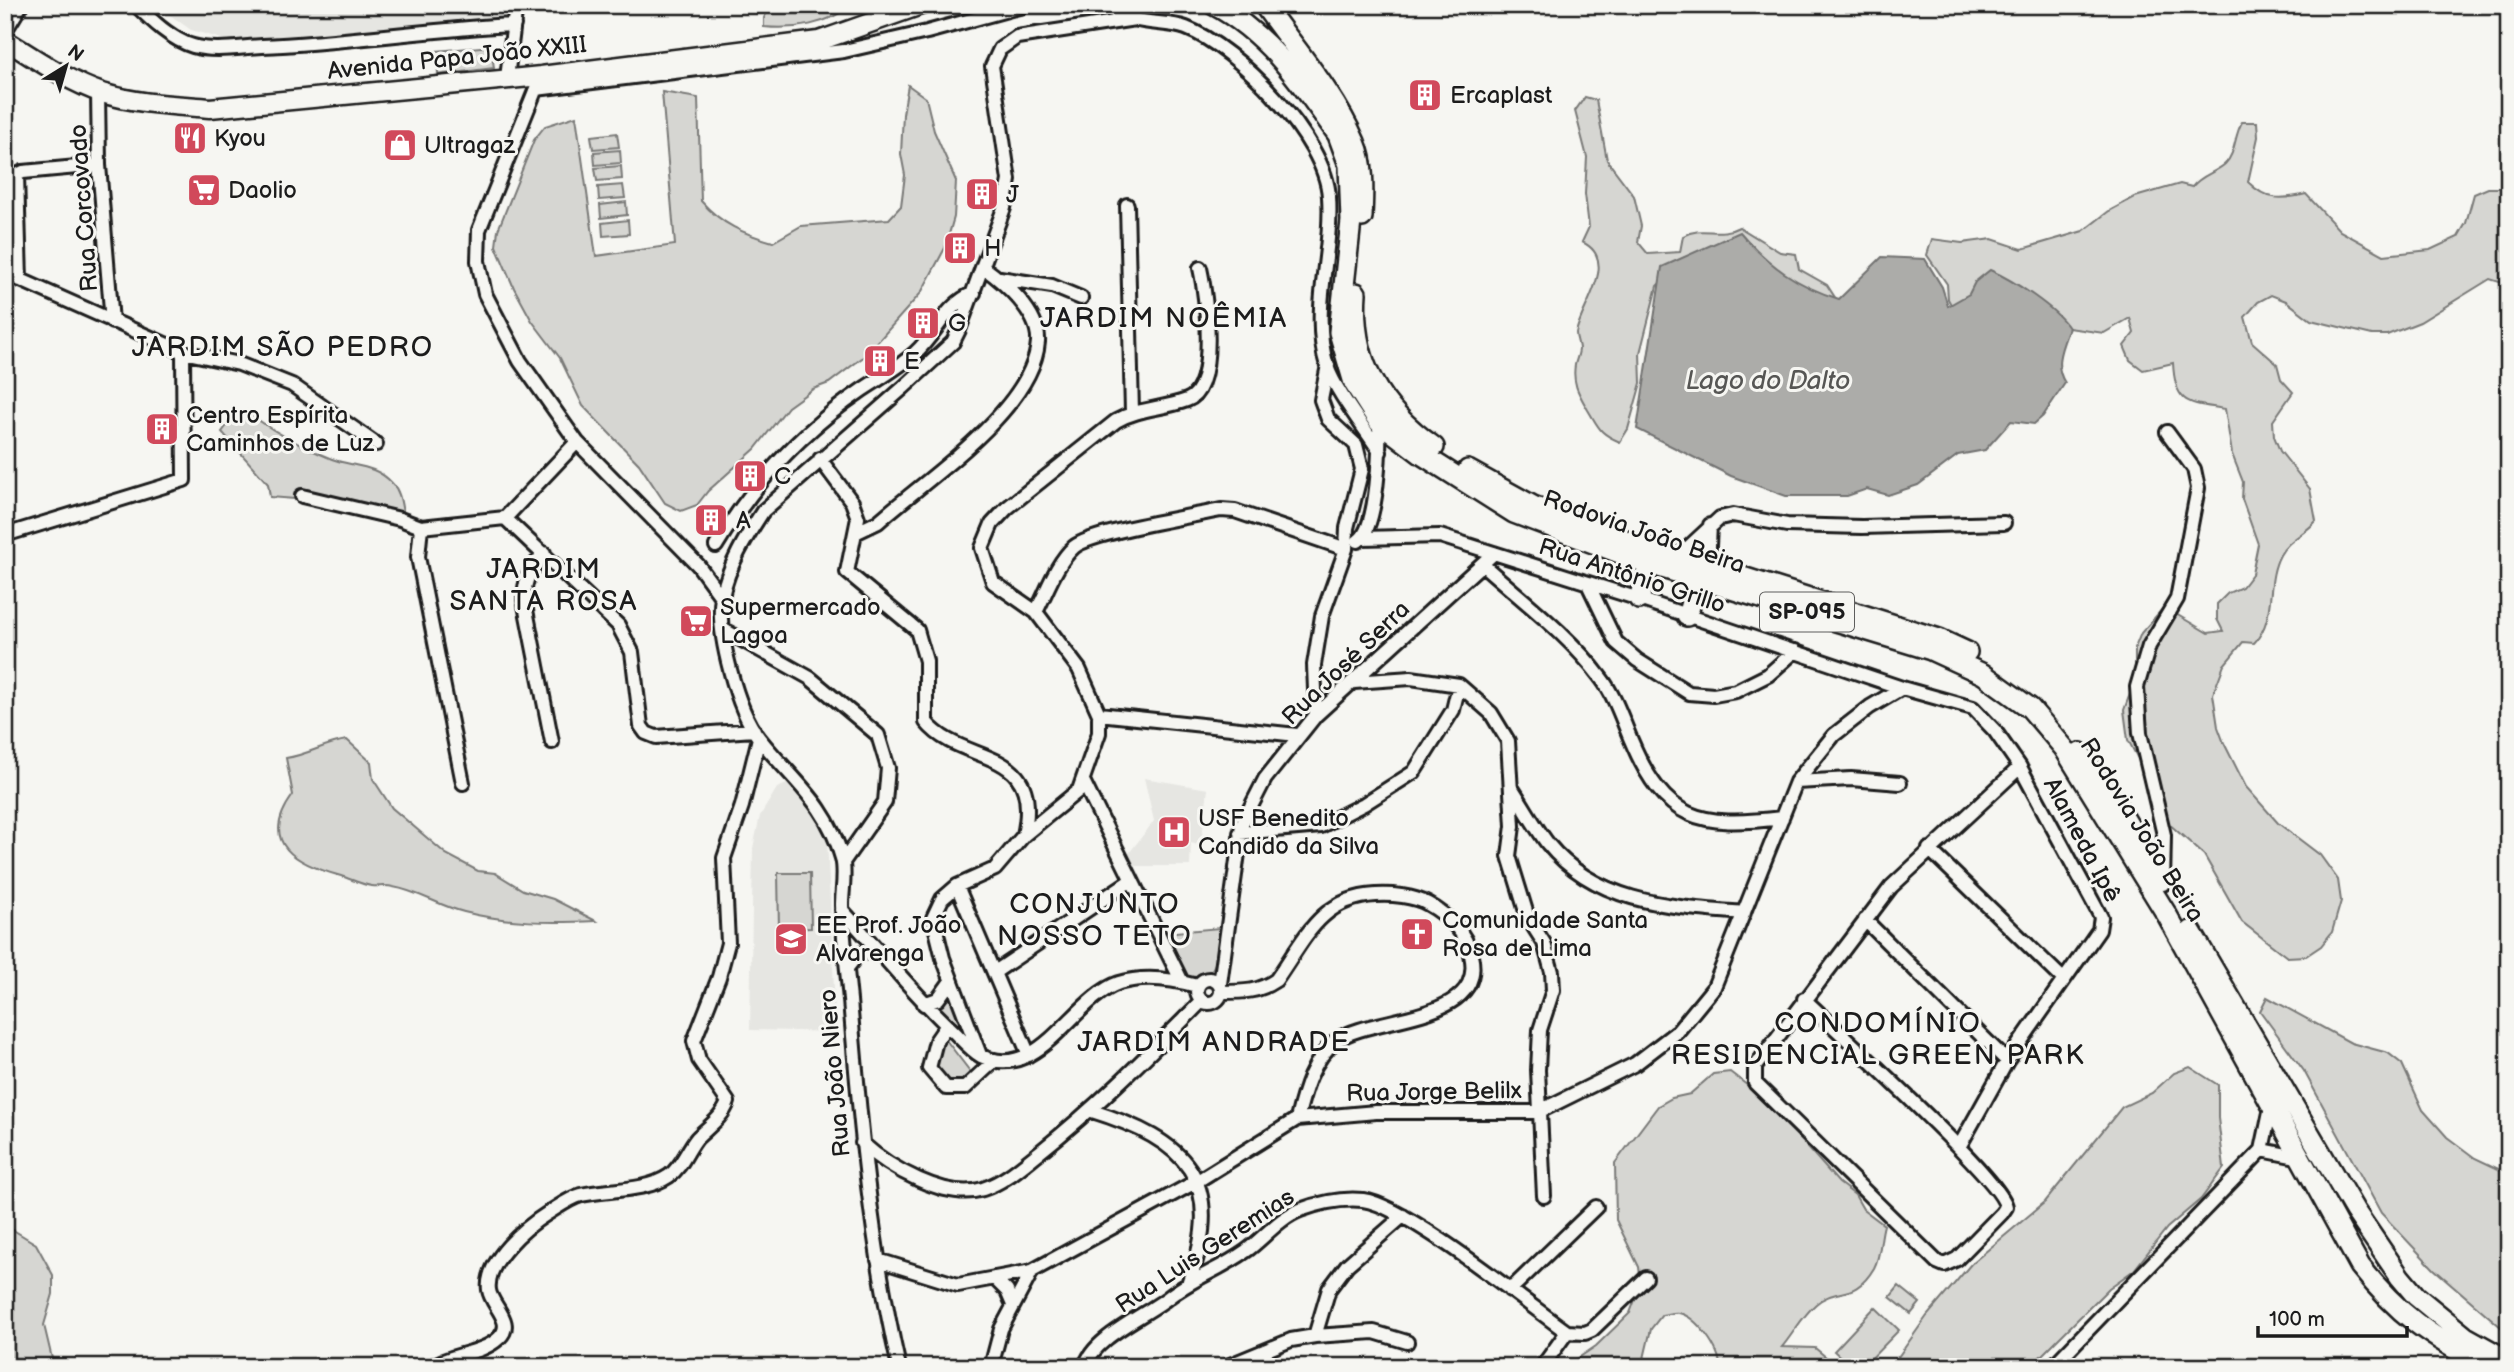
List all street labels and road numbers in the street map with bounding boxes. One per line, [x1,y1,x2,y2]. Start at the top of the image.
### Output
street label: Avenida Papa João XXIII [326,30,588,86]
street label: Rua Corcovado [64,123,104,293]
street label: Rodovia João Beira [1539,484,1749,580]
street label: Rua Antônio Grillo [1535,532,1729,620]
road number: SP-095 [1760,592,1854,632]
street label: Rua José Serra [1276,595,1416,731]
street label: Rodovia João Beira [2074,733,2210,927]
street label: Alameda Ipê [2037,773,2127,907]
street label: Rua João Niero [813,988,857,1158]
street label: Rua Jorge Belilx [1346,1076,1522,1108]
street label: Rua Luis Geremias [1110,1182,1300,1320]

